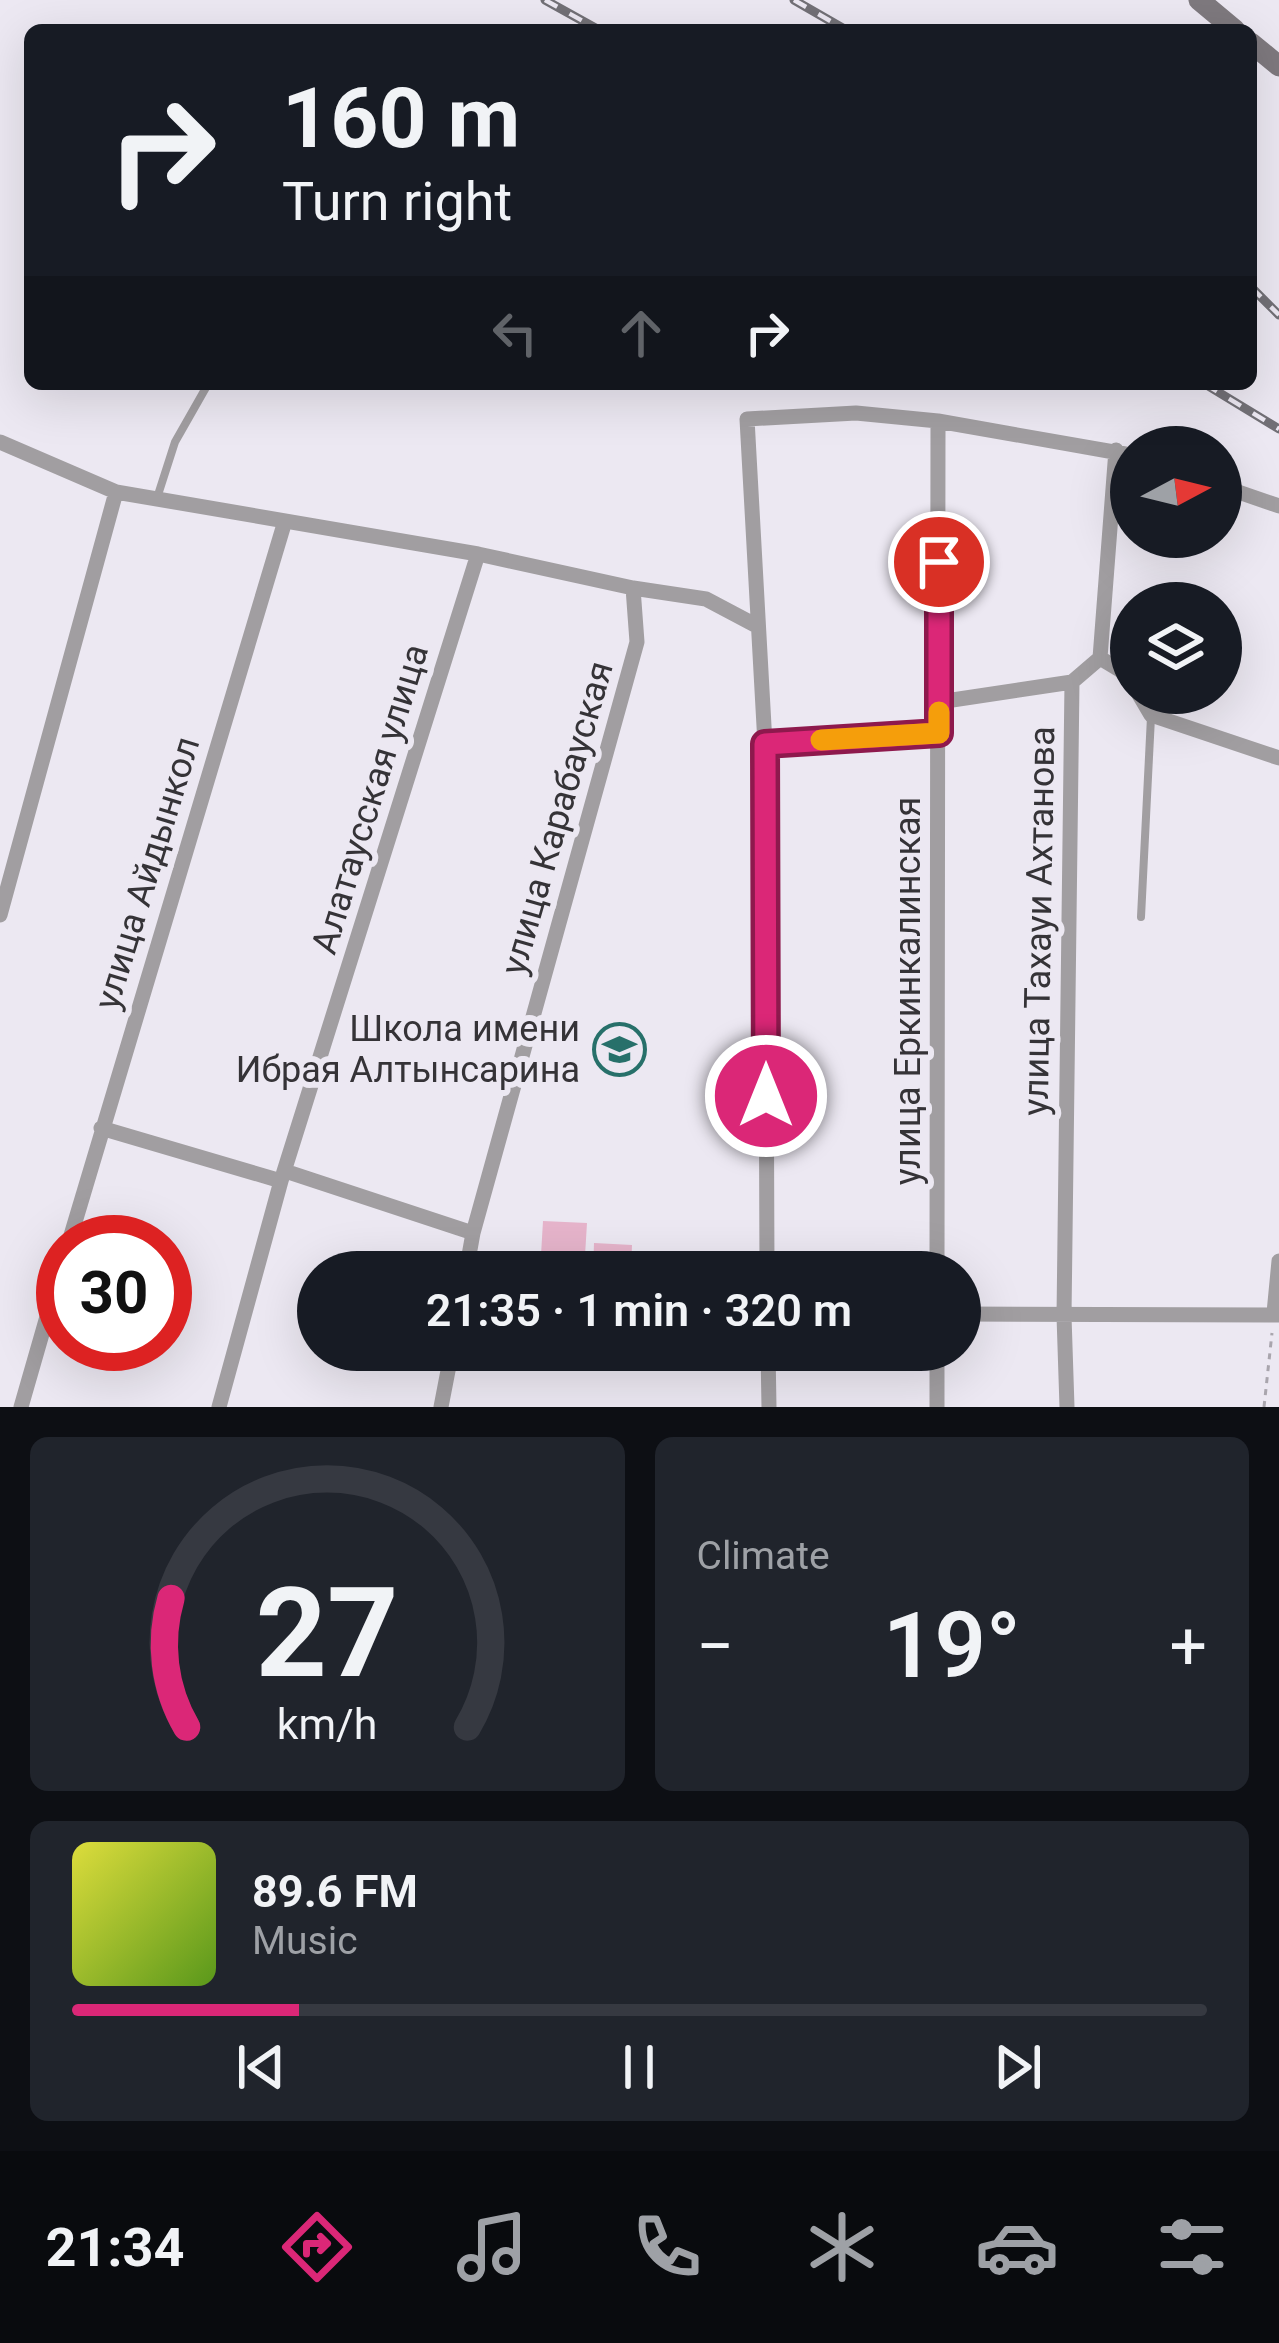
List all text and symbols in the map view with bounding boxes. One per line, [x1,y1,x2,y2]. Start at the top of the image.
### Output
text: 160 m [282,69,520,168]
icon: right [84,72,240,228]
text: Turn right [282,170,512,233]
icon: left [482,300,548,366]
icon: ahead [608,300,674,366]
icon: right [734,300,800,366]
north arrow [1110,426,1242,558]
map controls [1110,426,1242,714]
pin [888,511,990,613]
icon: arrive [906,529,972,595]
button: layers [1110,582,1242,714]
street label: Алатаусская улица [303,639,437,959]
street label: улица Карабауская [492,657,622,979]
street label: улица Тахауи Ахтанова [1015,726,1063,1116]
street label: улица Айдынкол [86,732,208,1014]
street label: улица Еркинкалинская [887,797,929,1185]
place label: Школа имени Ибрая Алтынсарина [236,1008,580,1091]
school or university icon: Школа имени Ибрая Алтынсарина [591,1022,647,1078]
position arrow [703,1033,829,1159]
speed limit sign: 30 [36,1215,192,1371]
text: 21:35 · 1 min · 320 m [426,1284,852,1337]
text: Climate [697,1533,830,1579]
text: 27 [256,1560,399,1706]
text: 19° [883,1594,1021,1699]
text: − [697,1608,734,1685]
text: + [1170,1608,1207,1685]
text: km/h [277,1699,378,1749]
text: 89.6 FM [252,1865,418,1918]
text: Music [252,1918,358,1964]
icon: previous [228,2034,294,2100]
icon: pause [606,2034,672,2100]
icon: next [985,2034,1051,2100]
icon: directions [275,2205,359,2289]
icon: music [450,2205,534,2289]
icon: phone [625,2205,709,2289]
icon: climate [800,2205,884,2289]
icon: car [975,2205,1059,2289]
icon: filters [1150,2205,1234,2289]
text: 21:34 [45,2216,185,2279]

